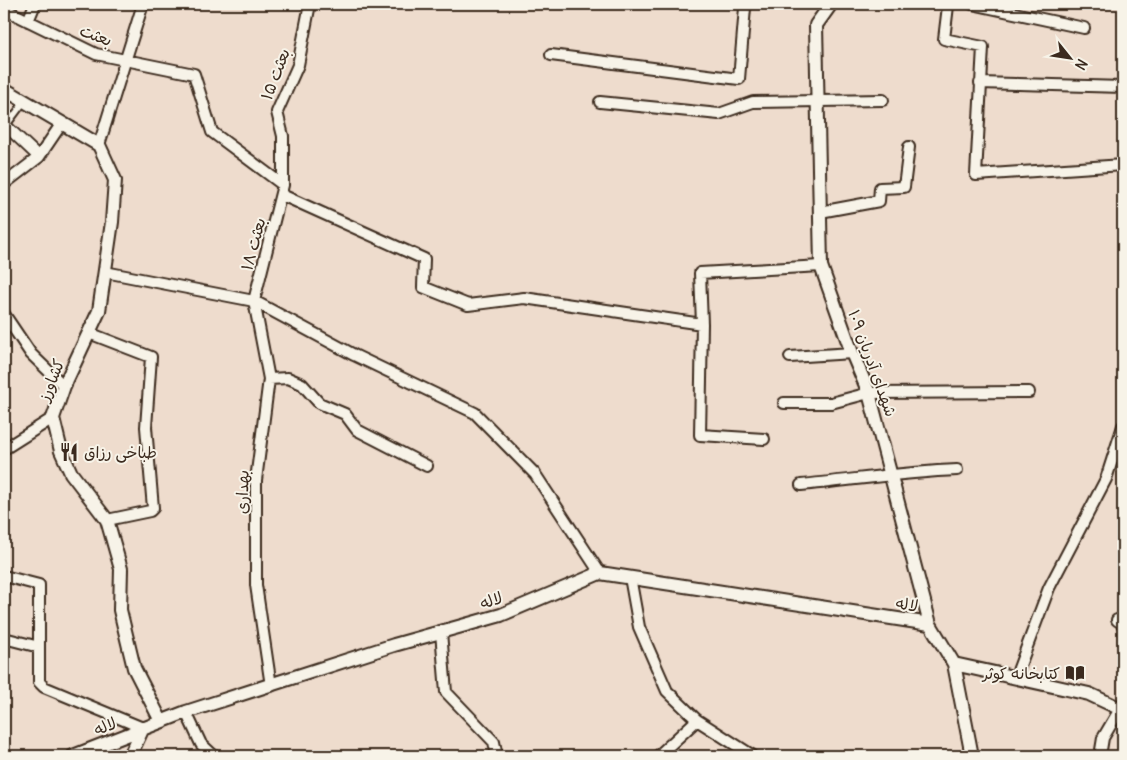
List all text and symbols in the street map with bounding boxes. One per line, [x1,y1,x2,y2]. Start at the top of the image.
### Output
street label: بعثت [77,20,115,50]
north arrow [1044,32,1094,82]
street label: بعثت ۱۵ [256,45,294,103]
text: N [1071,56,1091,73]
street label: بعثت ۱۸ [236,215,270,273]
street label: شهدای آدریان ۱۰۹ [844,307,902,419]
street label: کشاورز [33,356,69,406]
restaurant icon: طباخی رزاق [58,441,80,463]
place label: طباخی رزاق [84,442,157,463]
street label: بهداری [231,470,253,514]
street label: لاله [477,587,505,613]
street label: لاله [894,592,920,616]
library icon: کتابخانه کوثر [1064,662,1086,684]
place label: کتابخانه کوثر [981,663,1060,684]
street label: لاله [91,713,119,739]

